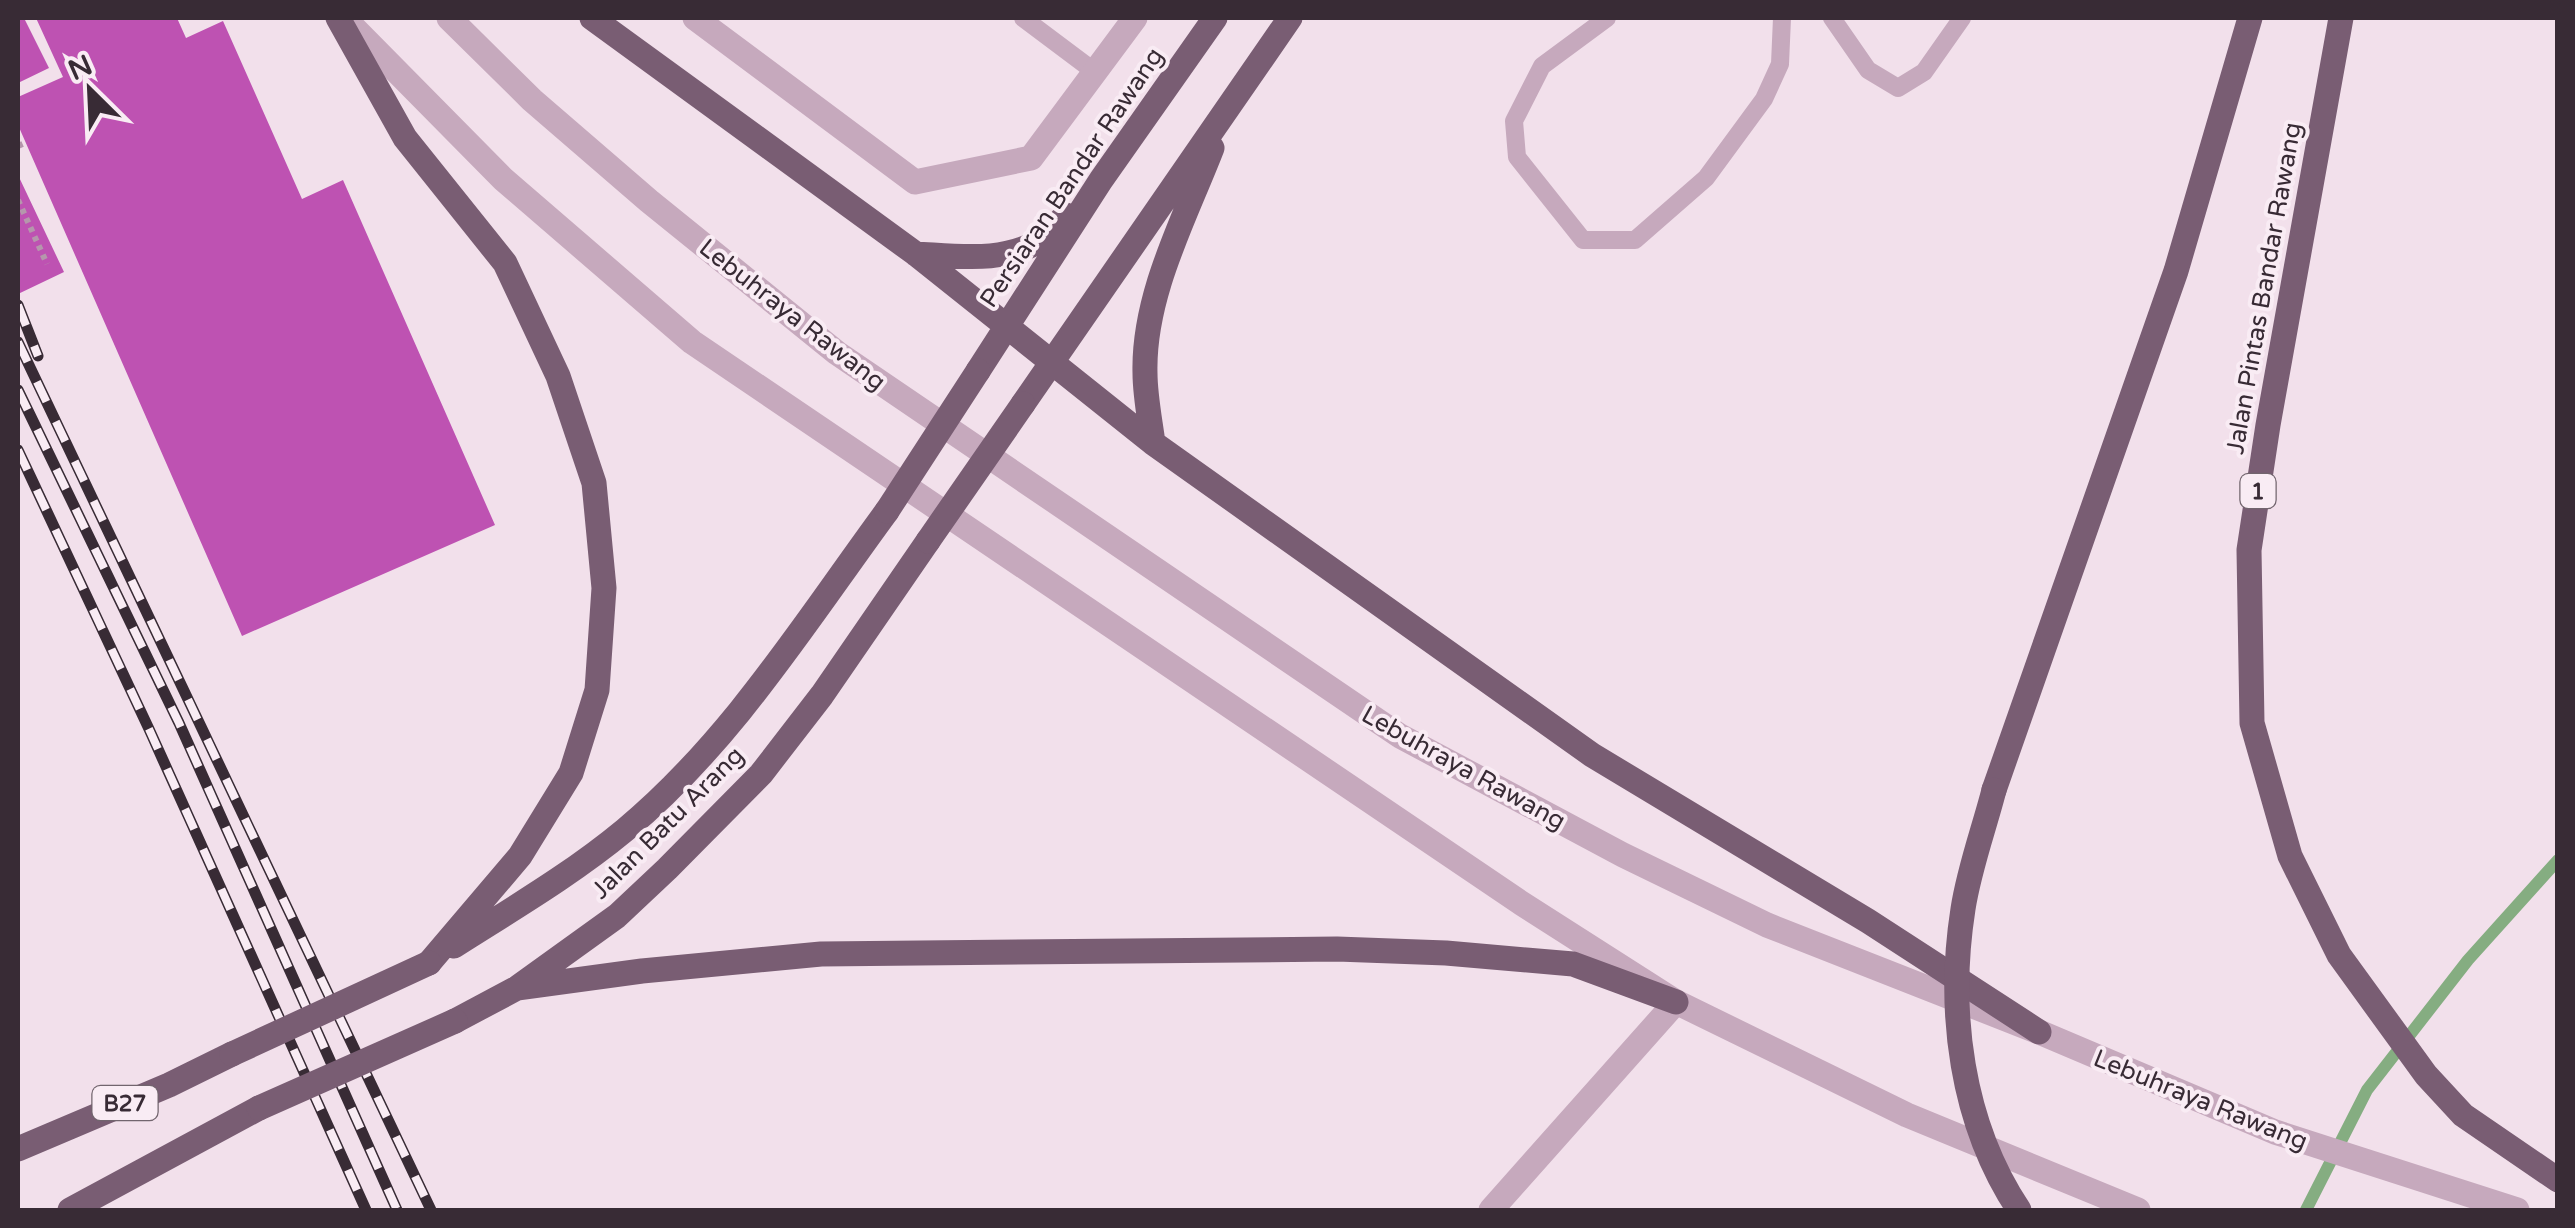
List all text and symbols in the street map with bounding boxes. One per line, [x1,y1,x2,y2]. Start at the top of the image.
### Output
north arrow [40,40,140,140]
street label: Persiaran Bandar Rawang [974,42,1170,313]
text: N [63,48,97,88]
street label: Jalan Pintas Bandar Rawang [2220,120,2308,456]
street label: Lebuhraya Rawang [693,233,892,397]
road number: 1 [2240,474,2276,508]
street label: Lebuhraya Rawang [1356,699,1571,836]
street label: Jalan Batu Arang [585,740,750,905]
street label: Lebuhraya Rawang [2089,1043,2312,1157]
road number: B27 [92,1086,158,1120]

